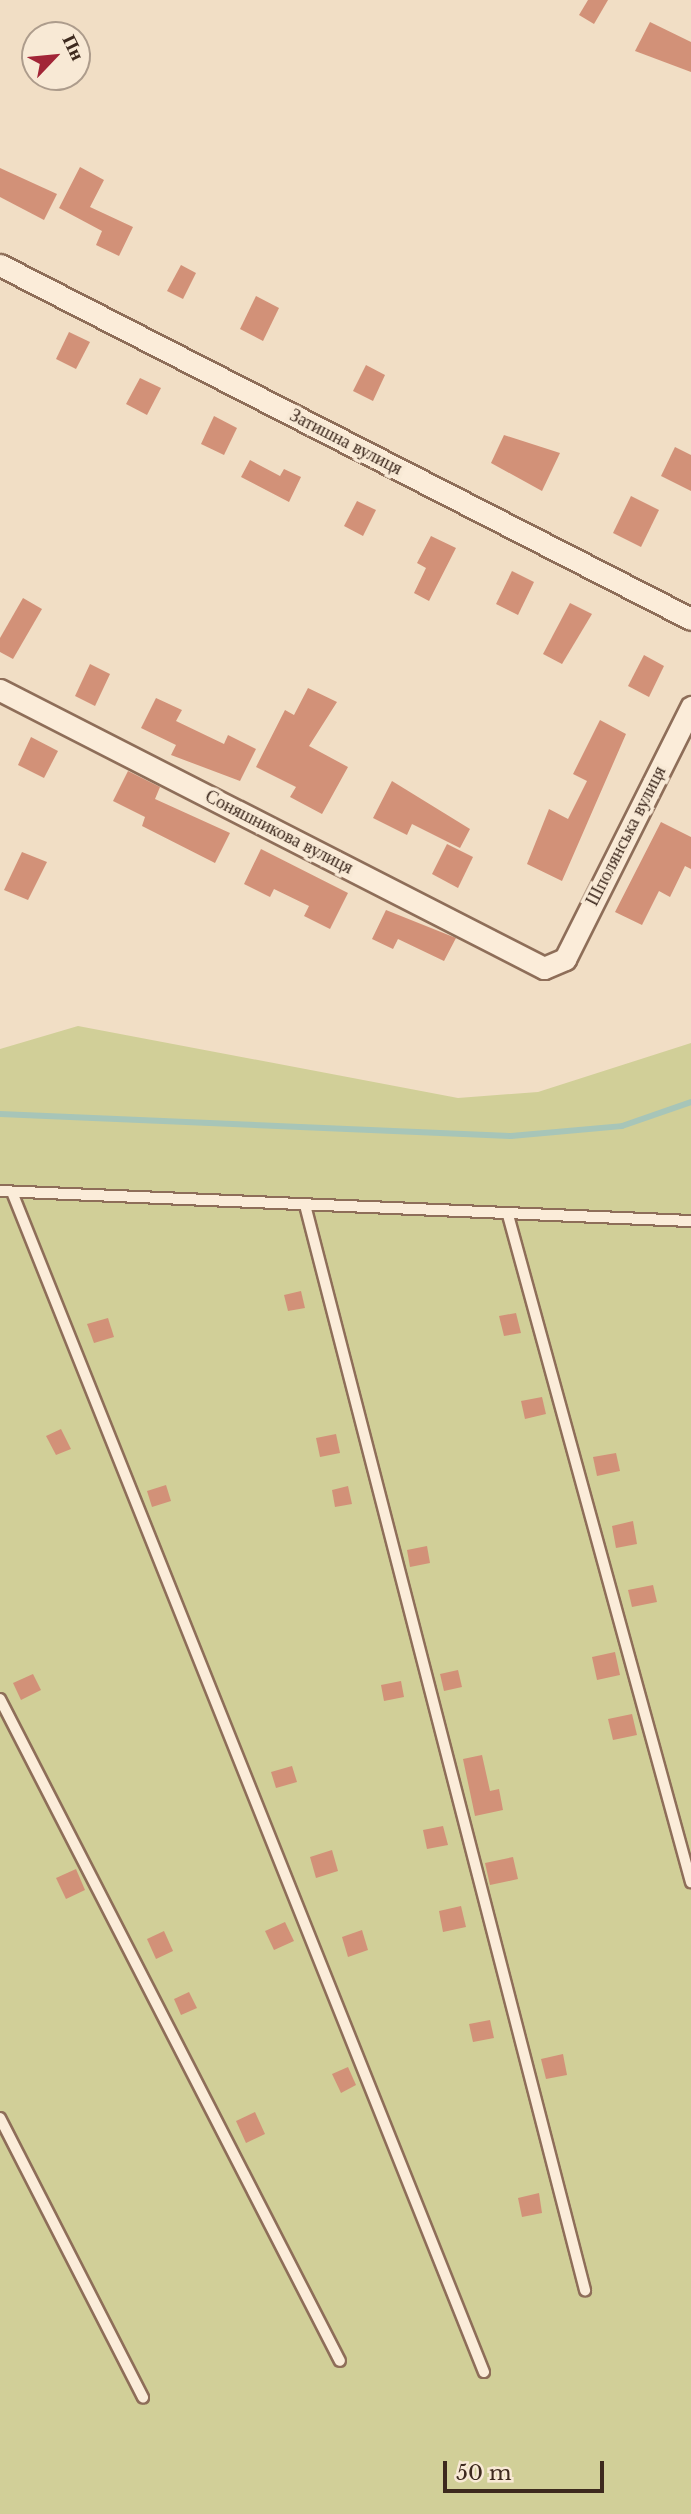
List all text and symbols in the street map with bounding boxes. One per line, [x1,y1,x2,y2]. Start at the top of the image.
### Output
north arrow [21,21,91,91]
text: Пн [58,31,89,64]
street label: Затишна вулиця [286,404,406,480]
street label: Шполянська вулиця [581,763,671,909]
street label: Соняшникова вулиця [202,785,356,879]
scale bar [446,2448,607,2492]
text: 50 m [456,2460,511,2486]

